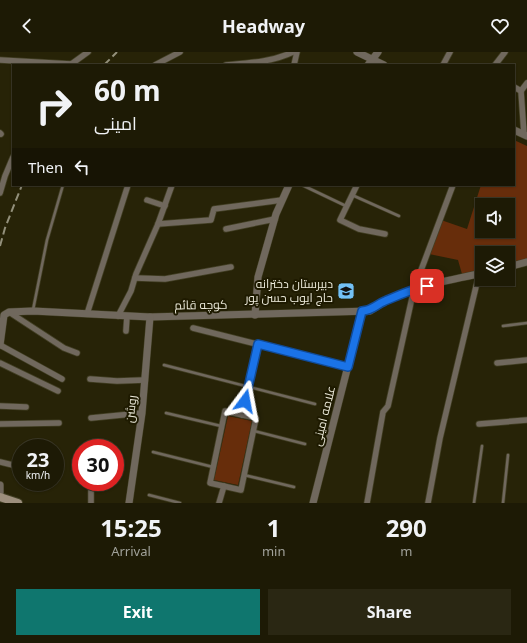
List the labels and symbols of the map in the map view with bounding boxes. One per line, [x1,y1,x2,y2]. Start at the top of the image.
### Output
pin [410,269,444,303]
place label: دبیرستان دخترانه حاج ایوب حسن پور [244,275,333,307]
school or university icon: دبیرستان دخترانه حاج ایوب حسن پور [336,281,356,301]
street label: کوچه قائم [174,296,228,314]
position arrow [224,380,266,422]
street label: علامه امینی [308,384,339,448]
street label: روشن [121,394,140,424]
speed limit sign: 30 [72,439,124,491]

